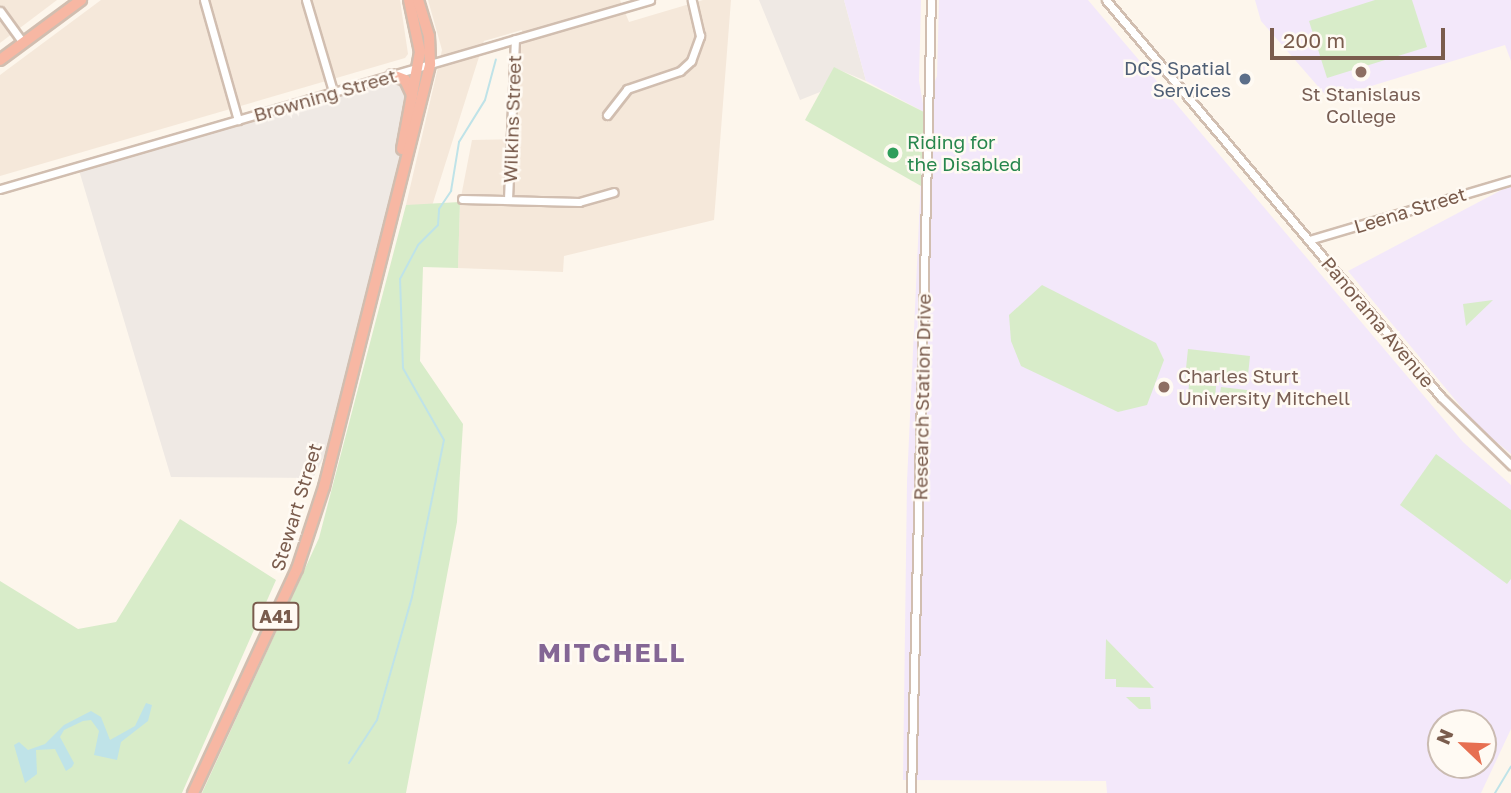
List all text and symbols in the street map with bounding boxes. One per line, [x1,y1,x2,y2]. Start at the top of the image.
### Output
scale bar [1273,14,1448,58]
text: 200 m [1283,27,1345,53]
street label: Wilkins Street [498,55,526,183]
place label: DCS Spatial Services [1124,57,1231,101]
street label: Browning Street [251,64,399,126]
marker: St Stanislaus College [1353,64,1369,80]
marker: DCS Spatial Services [1237,71,1253,87]
place label: St Stanislaus College [1301,83,1421,127]
place label: Riding for the Disabled [907,131,1022,175]
marker: Riding for the Disabled [885,145,901,161]
street label: Leena Street [1351,182,1469,238]
street label: Panorama Avenue [1317,252,1439,392]
street label: Research Station Drive [909,293,935,501]
place label: Charles Sturt University Mitchell [1178,365,1350,409]
marker: Charles Sturt University Mitchell [1156,379,1172,395]
street label: Stewart Street [266,440,326,574]
road number: A41 [252,602,300,630]
district label: MITCHELL [539,637,685,669]
north arrow [1427,709,1497,779]
text: N [1431,725,1457,748]

